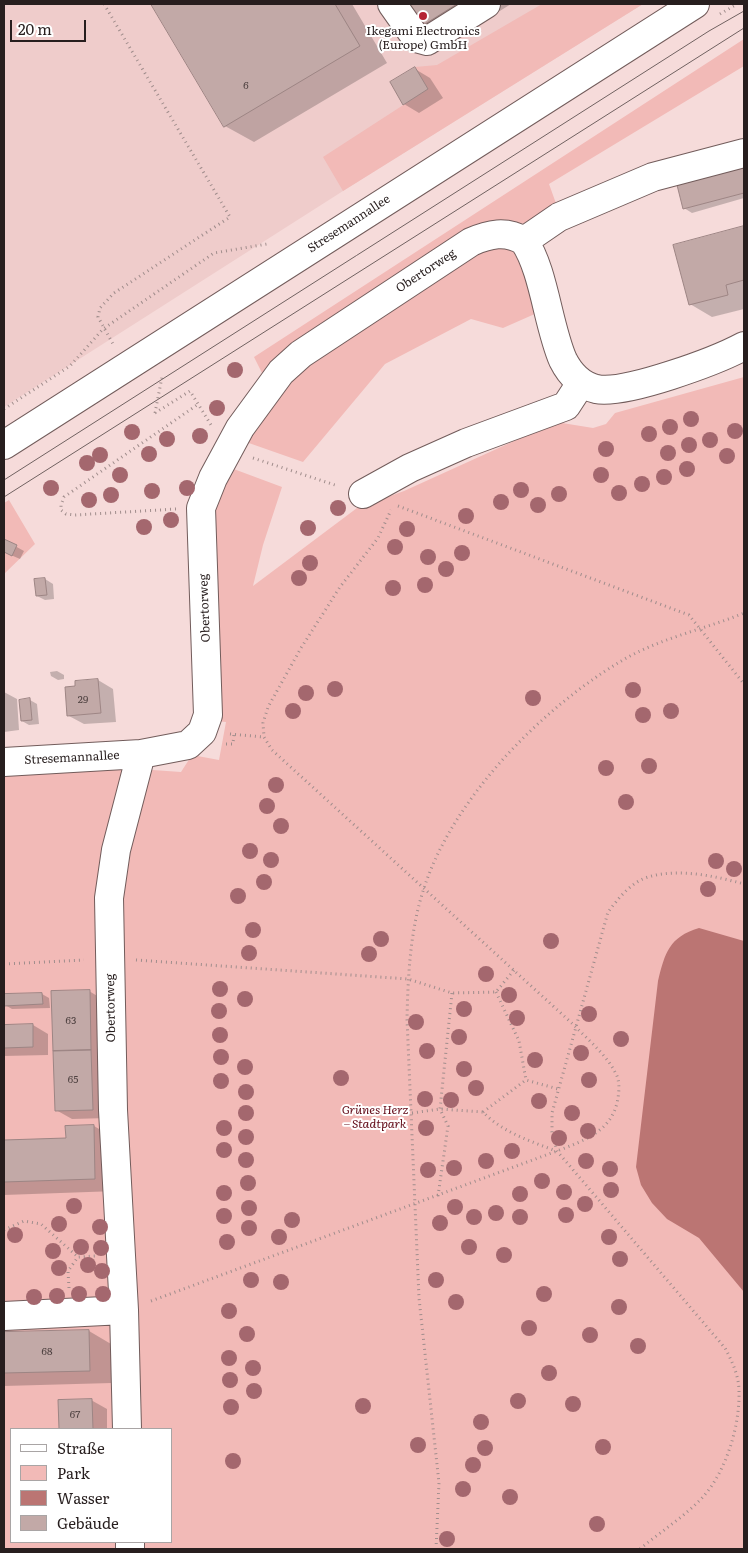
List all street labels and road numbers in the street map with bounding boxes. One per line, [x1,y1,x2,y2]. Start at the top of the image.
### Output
street label: Stresemannallee [305,192,393,256]
street label: Obertorweg [393,246,459,296]
street label: Obertorweg [197,573,213,643]
street label: Stresemannallee [24,748,120,768]
street label: Obertorweg [103,974,119,1042]

